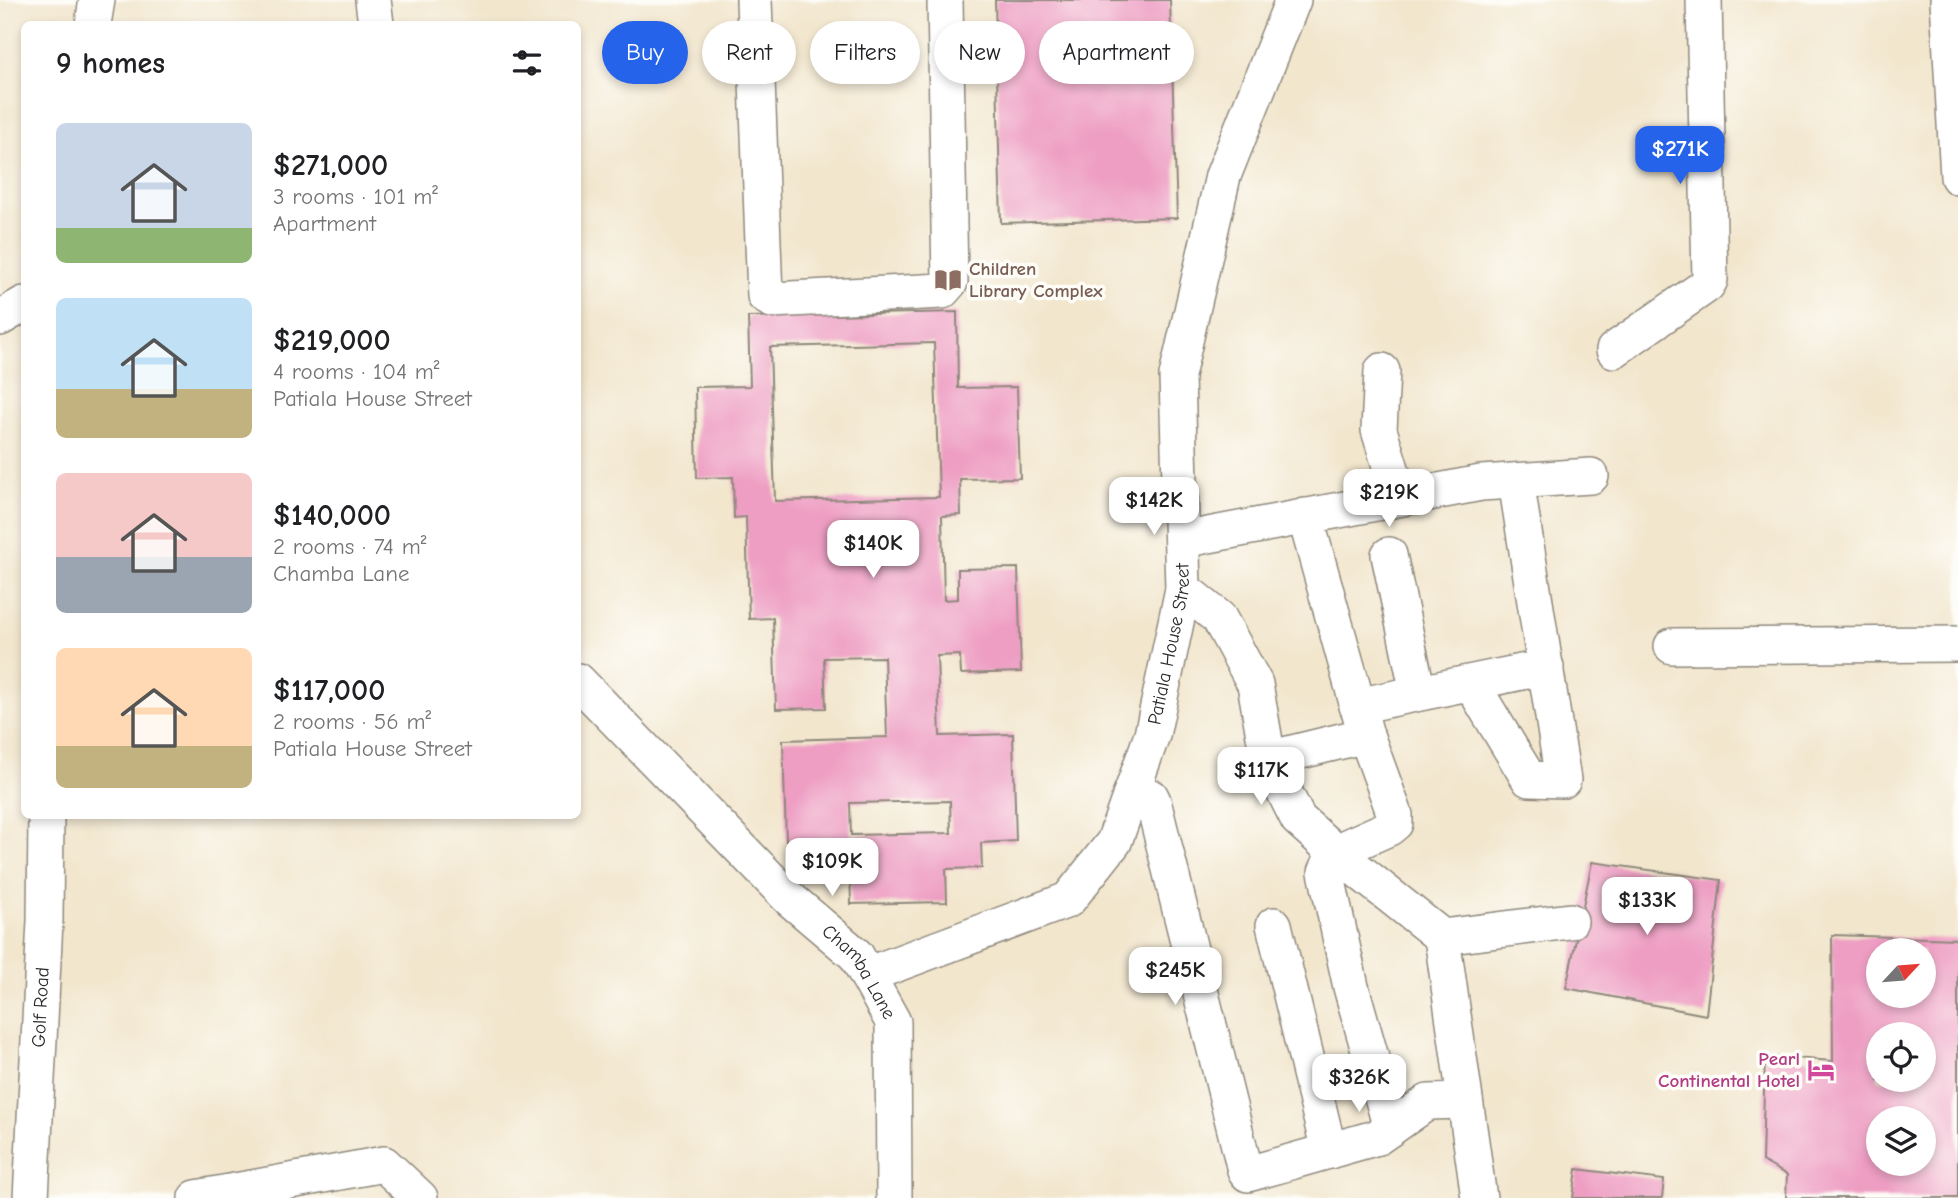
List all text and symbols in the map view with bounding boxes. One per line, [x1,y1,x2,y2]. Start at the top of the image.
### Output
chip: Buy [602,21,688,84]
chip: Rent [702,21,796,84]
chip: Filters [810,21,920,84]
chip: New [934,21,1025,84]
chip: Apartment [1039,21,1194,84]
icon: filters [508,44,546,82]
text: 9 homes [56,46,165,81]
pin: $271K [1631,127,1729,186]
text: $271K [1651,135,1709,162]
text: $271,000 [273,148,388,183]
icon: home [112,151,196,235]
text: 3 rooms · 101 m² [273,183,438,210]
text: Apartment [273,210,376,237]
place label: Children Library Complex [969,258,1103,302]
library icon: Children Library Complex [933,265,963,295]
text: $219,000 [273,323,391,358]
icon: home [112,326,196,410]
text: 4 rooms · 104 m² [273,358,440,385]
text: Patiala House Street [273,385,472,412]
pin: $219K [1340,470,1438,529]
pin: $142K [1105,477,1203,537]
text: $219K [1359,478,1419,505]
text: $142K [1125,486,1183,513]
text: $140,000 [273,498,391,533]
icon: home [112,501,196,585]
pin: $140K [824,520,922,580]
text: $140K [843,529,903,556]
text: 2 rooms · 74 m² [273,533,426,560]
text: Chamba Lane [273,560,409,587]
street label: Patiala House Street [1143,562,1194,727]
text: $117,000 [273,673,385,708]
icon: home [112,676,196,760]
text: 2 rooms · 56 m² [273,708,431,735]
text: Patiala House Street [273,735,472,762]
pin: $117K [1212,748,1310,807]
text: $117K [1233,756,1289,783]
pin: $109K [783,838,881,898]
text: $109K [801,847,863,874]
pin: $133K [1598,878,1696,937]
text: $133K [1618,886,1676,913]
street label: Chamba Lane [818,920,900,1023]
north arrow [1866,938,1936,1008]
map controls [1866,938,1936,1176]
pin: $245K [1126,948,1224,1007]
text: $245K [1145,956,1205,983]
street label: Golf Road [28,966,54,1048]
button: locate [1866,1022,1936,1092]
place label: Pearl Continental Hotel [1658,1048,1800,1092]
pin: $326K [1310,1054,1408,1114]
hotel icon: Pearl Continental Hotel [1806,1055,1836,1085]
text: $326K [1328,1063,1390,1090]
button: layers [1866,1106,1936,1176]

